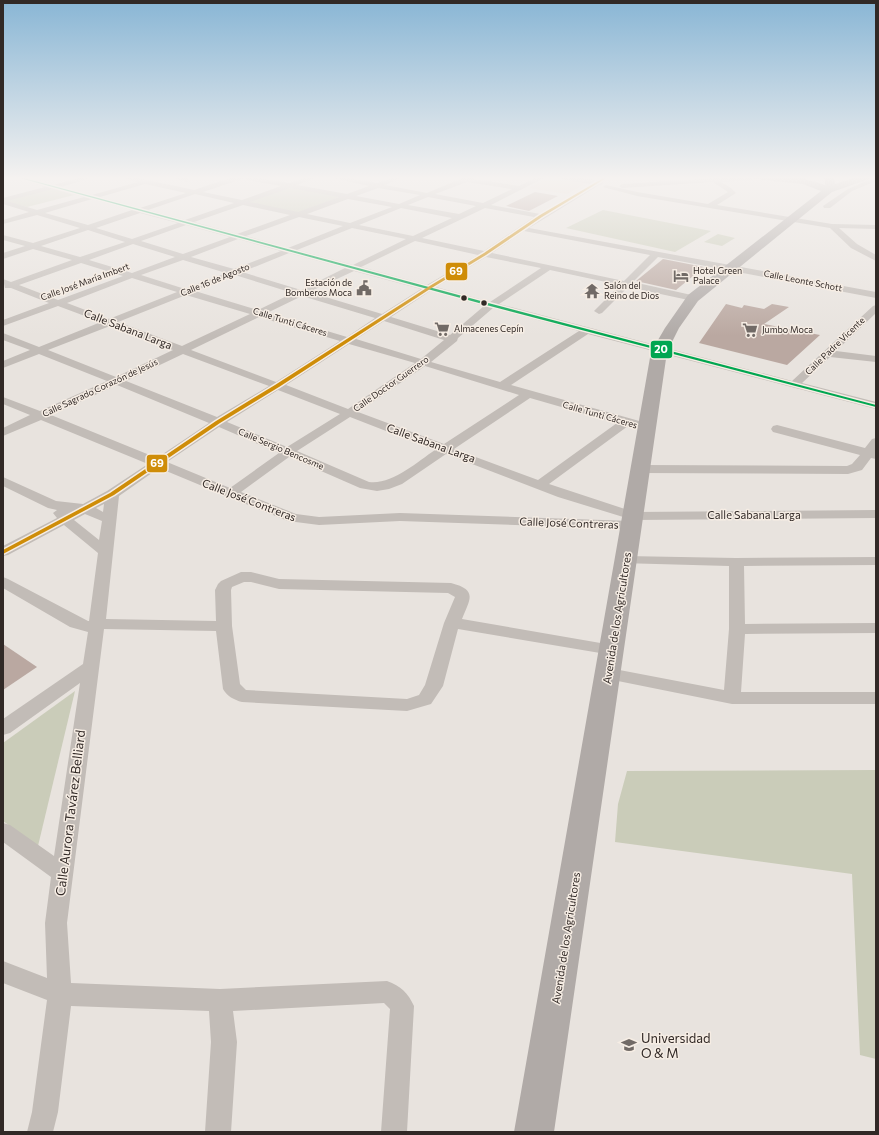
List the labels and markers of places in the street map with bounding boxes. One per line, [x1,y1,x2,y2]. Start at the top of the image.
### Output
place label: Hotel Green Palace [693,265,742,286]
hotel icon: Hotel Green Palace [672,267,690,285]
place label: Estación de Bomberos Moca [285,277,352,298]
public building icon: Estación de Bomberos Moca [355,279,373,297]
place label: Salón del Reino de Dios [604,280,659,301]
temple icon: Salón del Reino de Dios [583,282,601,300]
unlabelled marker [459,293,469,303]
unlabelled marker [479,298,489,308]
supermarket icon: Almacenes Cepín [433,320,451,338]
supermarket icon: Jumbo Moca [741,321,759,339]
place label: Almacenes Cepín [454,323,524,334]
place label: Jumbo Moca [762,324,813,335]
place label: Universidad O & M [641,1030,711,1061]
school or university icon: Universidad O & M [620,1036,638,1054]

